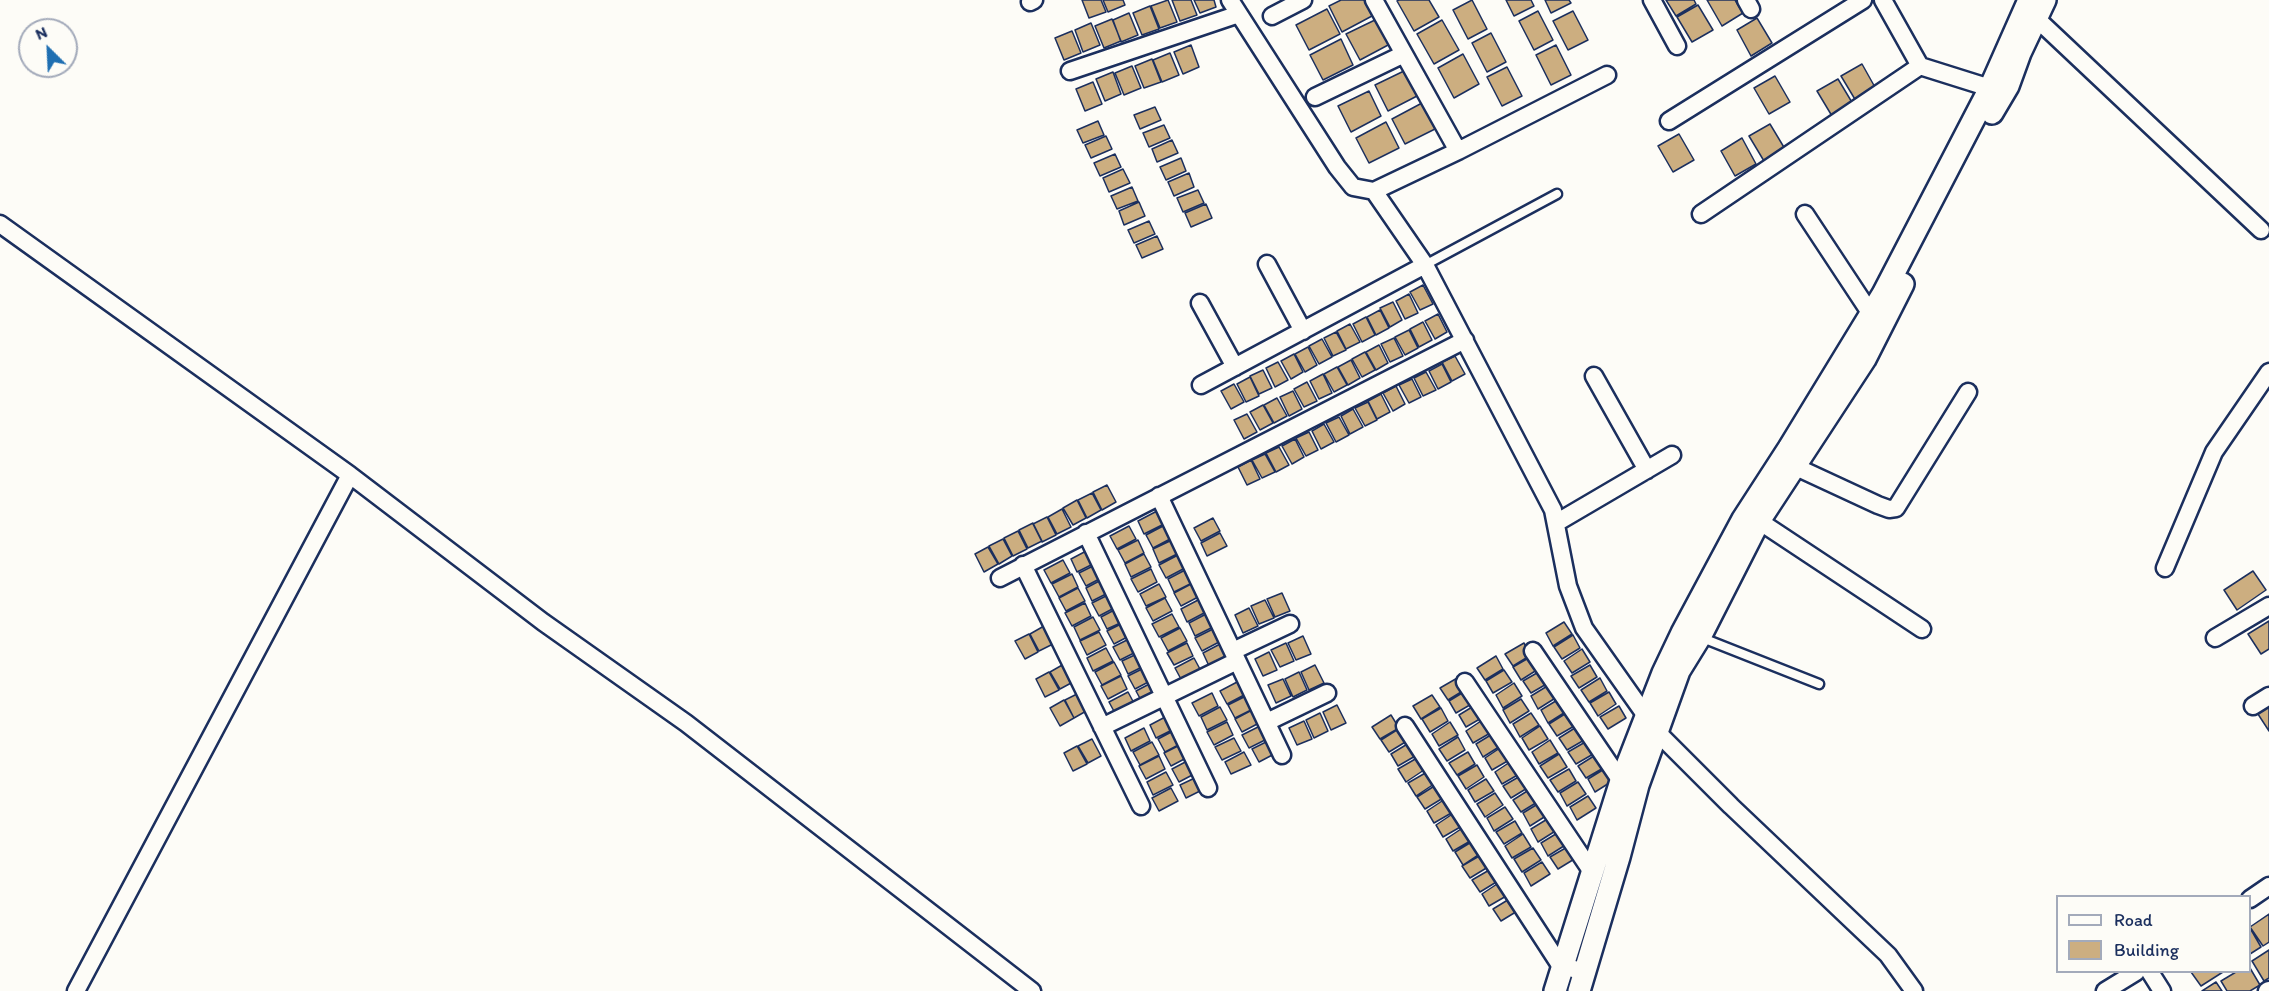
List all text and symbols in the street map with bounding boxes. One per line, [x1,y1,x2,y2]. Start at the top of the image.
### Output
north arrow [18,18,78,78]
text: N [32,22,50,44]
legend [2056,895,2251,973]
text: Road [2114,909,2153,931]
text: Building [2114,939,2179,961]

